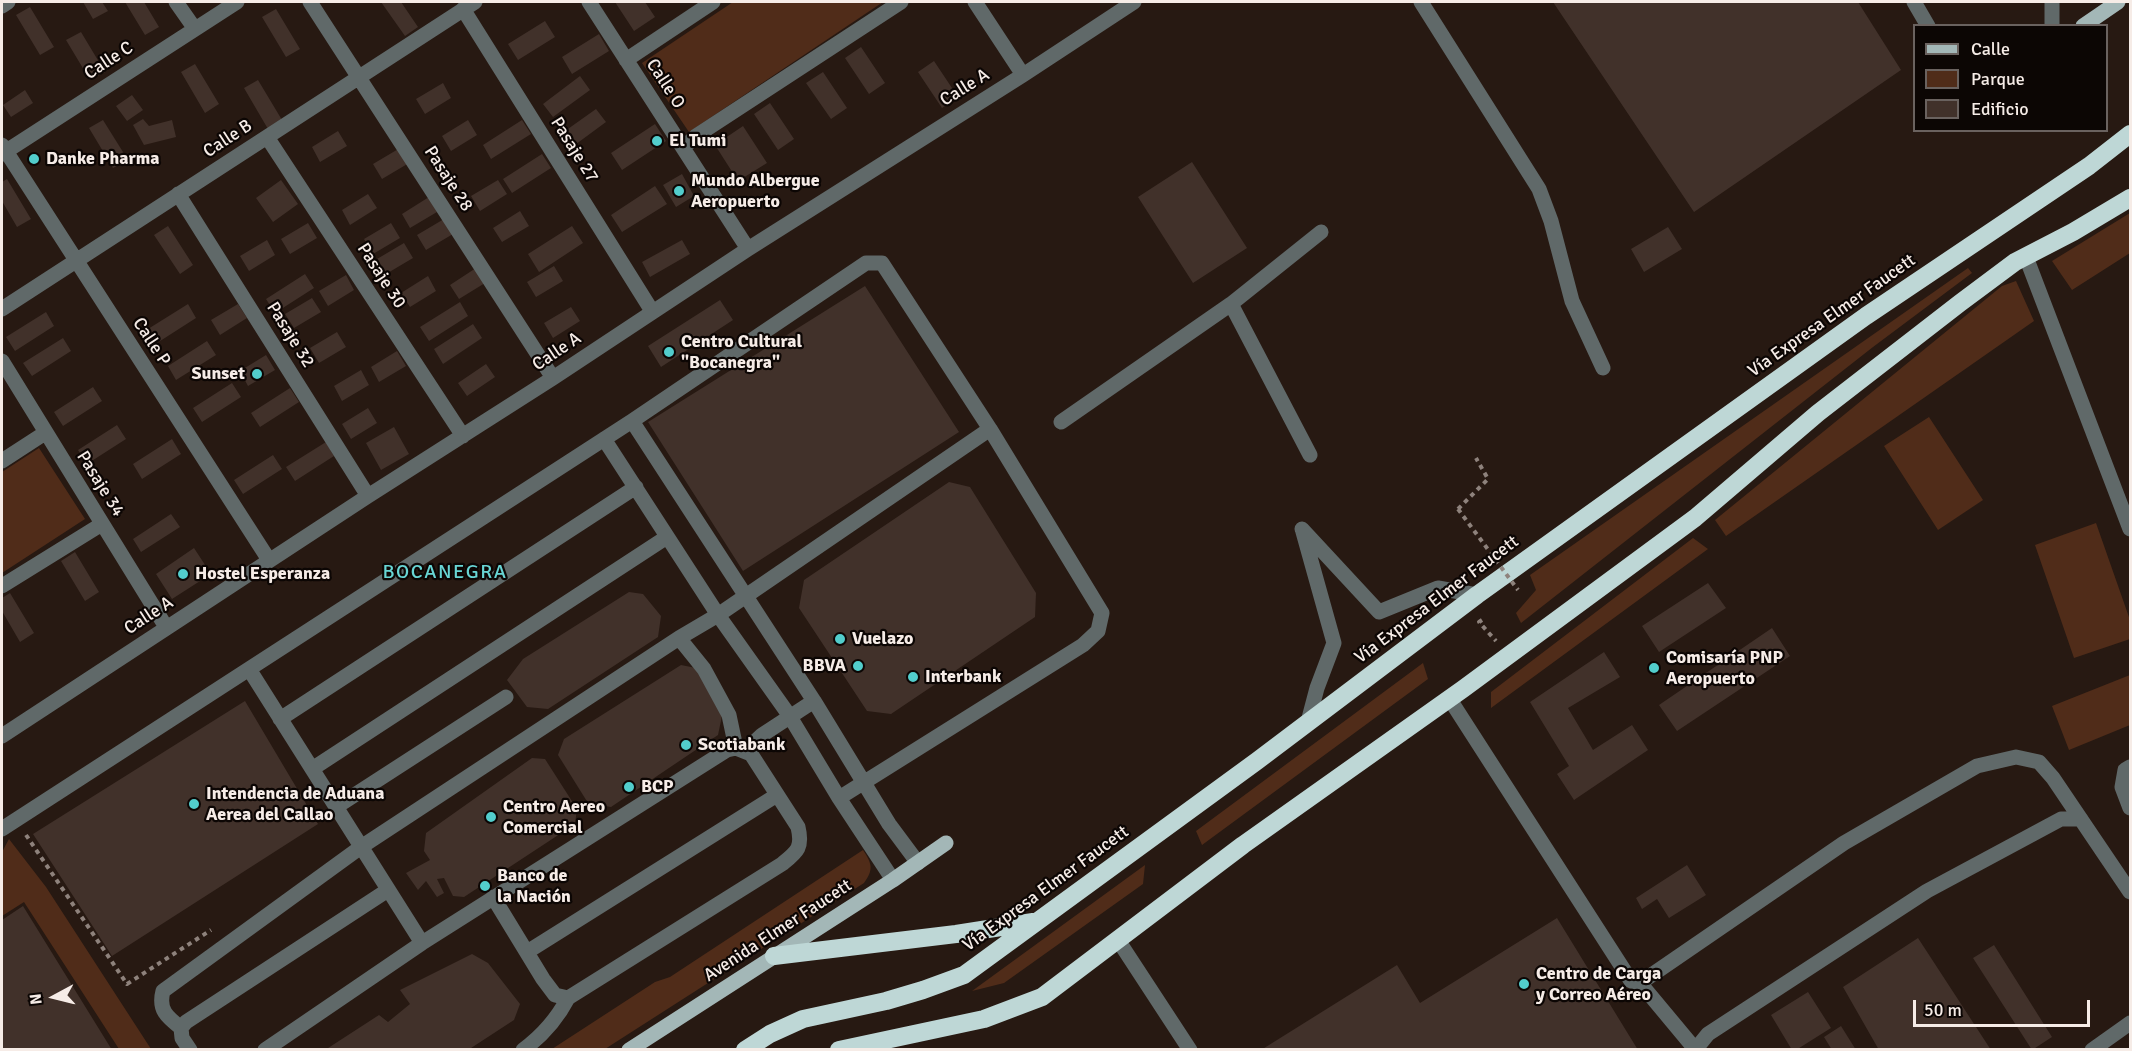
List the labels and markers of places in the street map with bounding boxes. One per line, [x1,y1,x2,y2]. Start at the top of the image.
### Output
place label: El Tumi [669,130,726,152]
marker: El Tumi [650,134,664,148]
place label: Danke Pharma [46,148,159,170]
marker: Danke Pharma [27,152,41,166]
place label: Mundo Albergue Aeropuerto [691,170,820,213]
marker: Mundo Albergue Aeropuerto [672,184,686,198]
place label: Centro Cultural "Bocanegra" [681,331,802,374]
marker: Centro Cultural "Bocanegra" [662,345,676,359]
place label: Sunset [192,363,245,385]
marker: Sunset [250,367,264,381]
place label: Hostel Esperanza [195,563,330,585]
marker: Hostel Esperanza [176,567,190,581]
place label: Vuelazo [852,628,913,650]
marker: Vuelazo [833,632,847,646]
place label: Comisaría PNP Aeropuerto [1666,647,1783,690]
place label: BBVA [803,655,846,677]
marker: BBVA [851,659,865,673]
marker: Comisaría PNP Aeropuerto [1647,661,1661,675]
place label: Interbank [925,666,1001,688]
marker: Interbank [906,670,920,684]
place label: Scotiabank [698,734,785,756]
marker: Scotiabank [679,738,693,752]
place label: BCP [641,776,673,798]
marker: BCP [622,780,636,794]
place label: Intendencia de Aduana Aerea del Callao [206,783,384,826]
place label: Centro Aereo Comercial [503,796,605,838]
marker: Intendencia de Aduana Aerea del Callao [187,797,201,811]
marker: Centro Aereo Comercial [484,810,498,824]
place label: Banco de la Nación [497,865,571,908]
marker: Banco de la Nación [478,879,492,893]
place label: Centro de Carga y Correo Aéreo [1536,963,1661,1006]
marker: Centro de Carga y Correo Aéreo [1517,977,1531,991]

